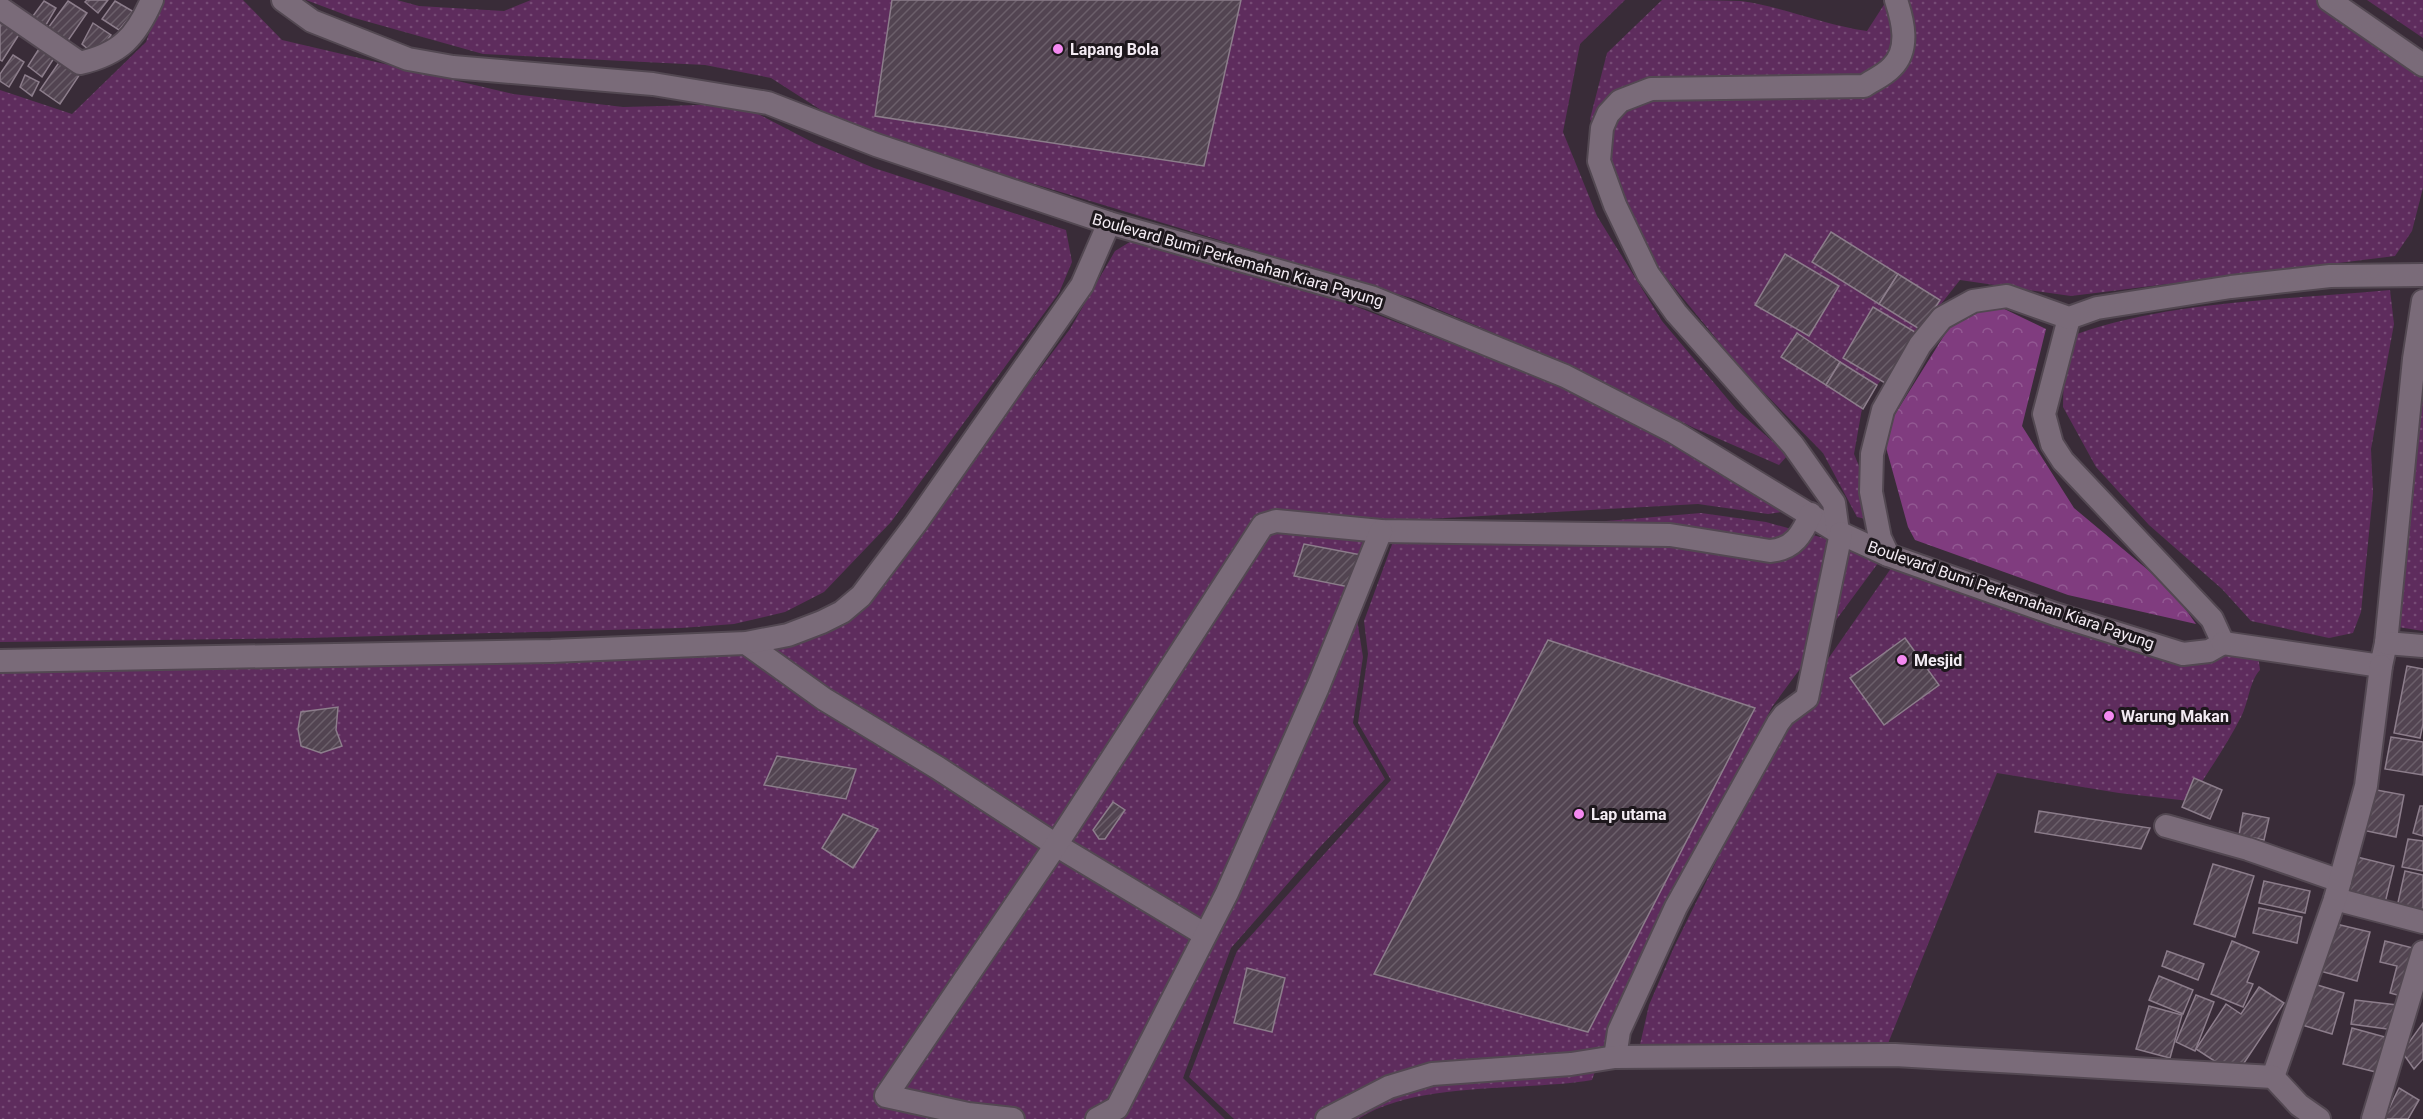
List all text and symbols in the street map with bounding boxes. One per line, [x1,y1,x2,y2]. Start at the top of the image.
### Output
place label: Lapang Bola [1070,40,1159,59]
marker: Lapang Bola [1051,42,1065,56]
street label: Boulevard Bumi Perkemahan Kiara Payung [1090,209,1386,311]
street label: Boulevard Bumi Perkemahan Kiara Payung [1865,537,2157,653]
place label: Mesjid [1914,651,1962,670]
marker: Mesjid [1895,653,1909,667]
place label: Warung Makan [2121,707,2229,726]
marker: Warung Makan [2102,709,2116,723]
place label: Lap utama [1591,805,1667,824]
marker: Lap utama [1572,807,1586,821]

